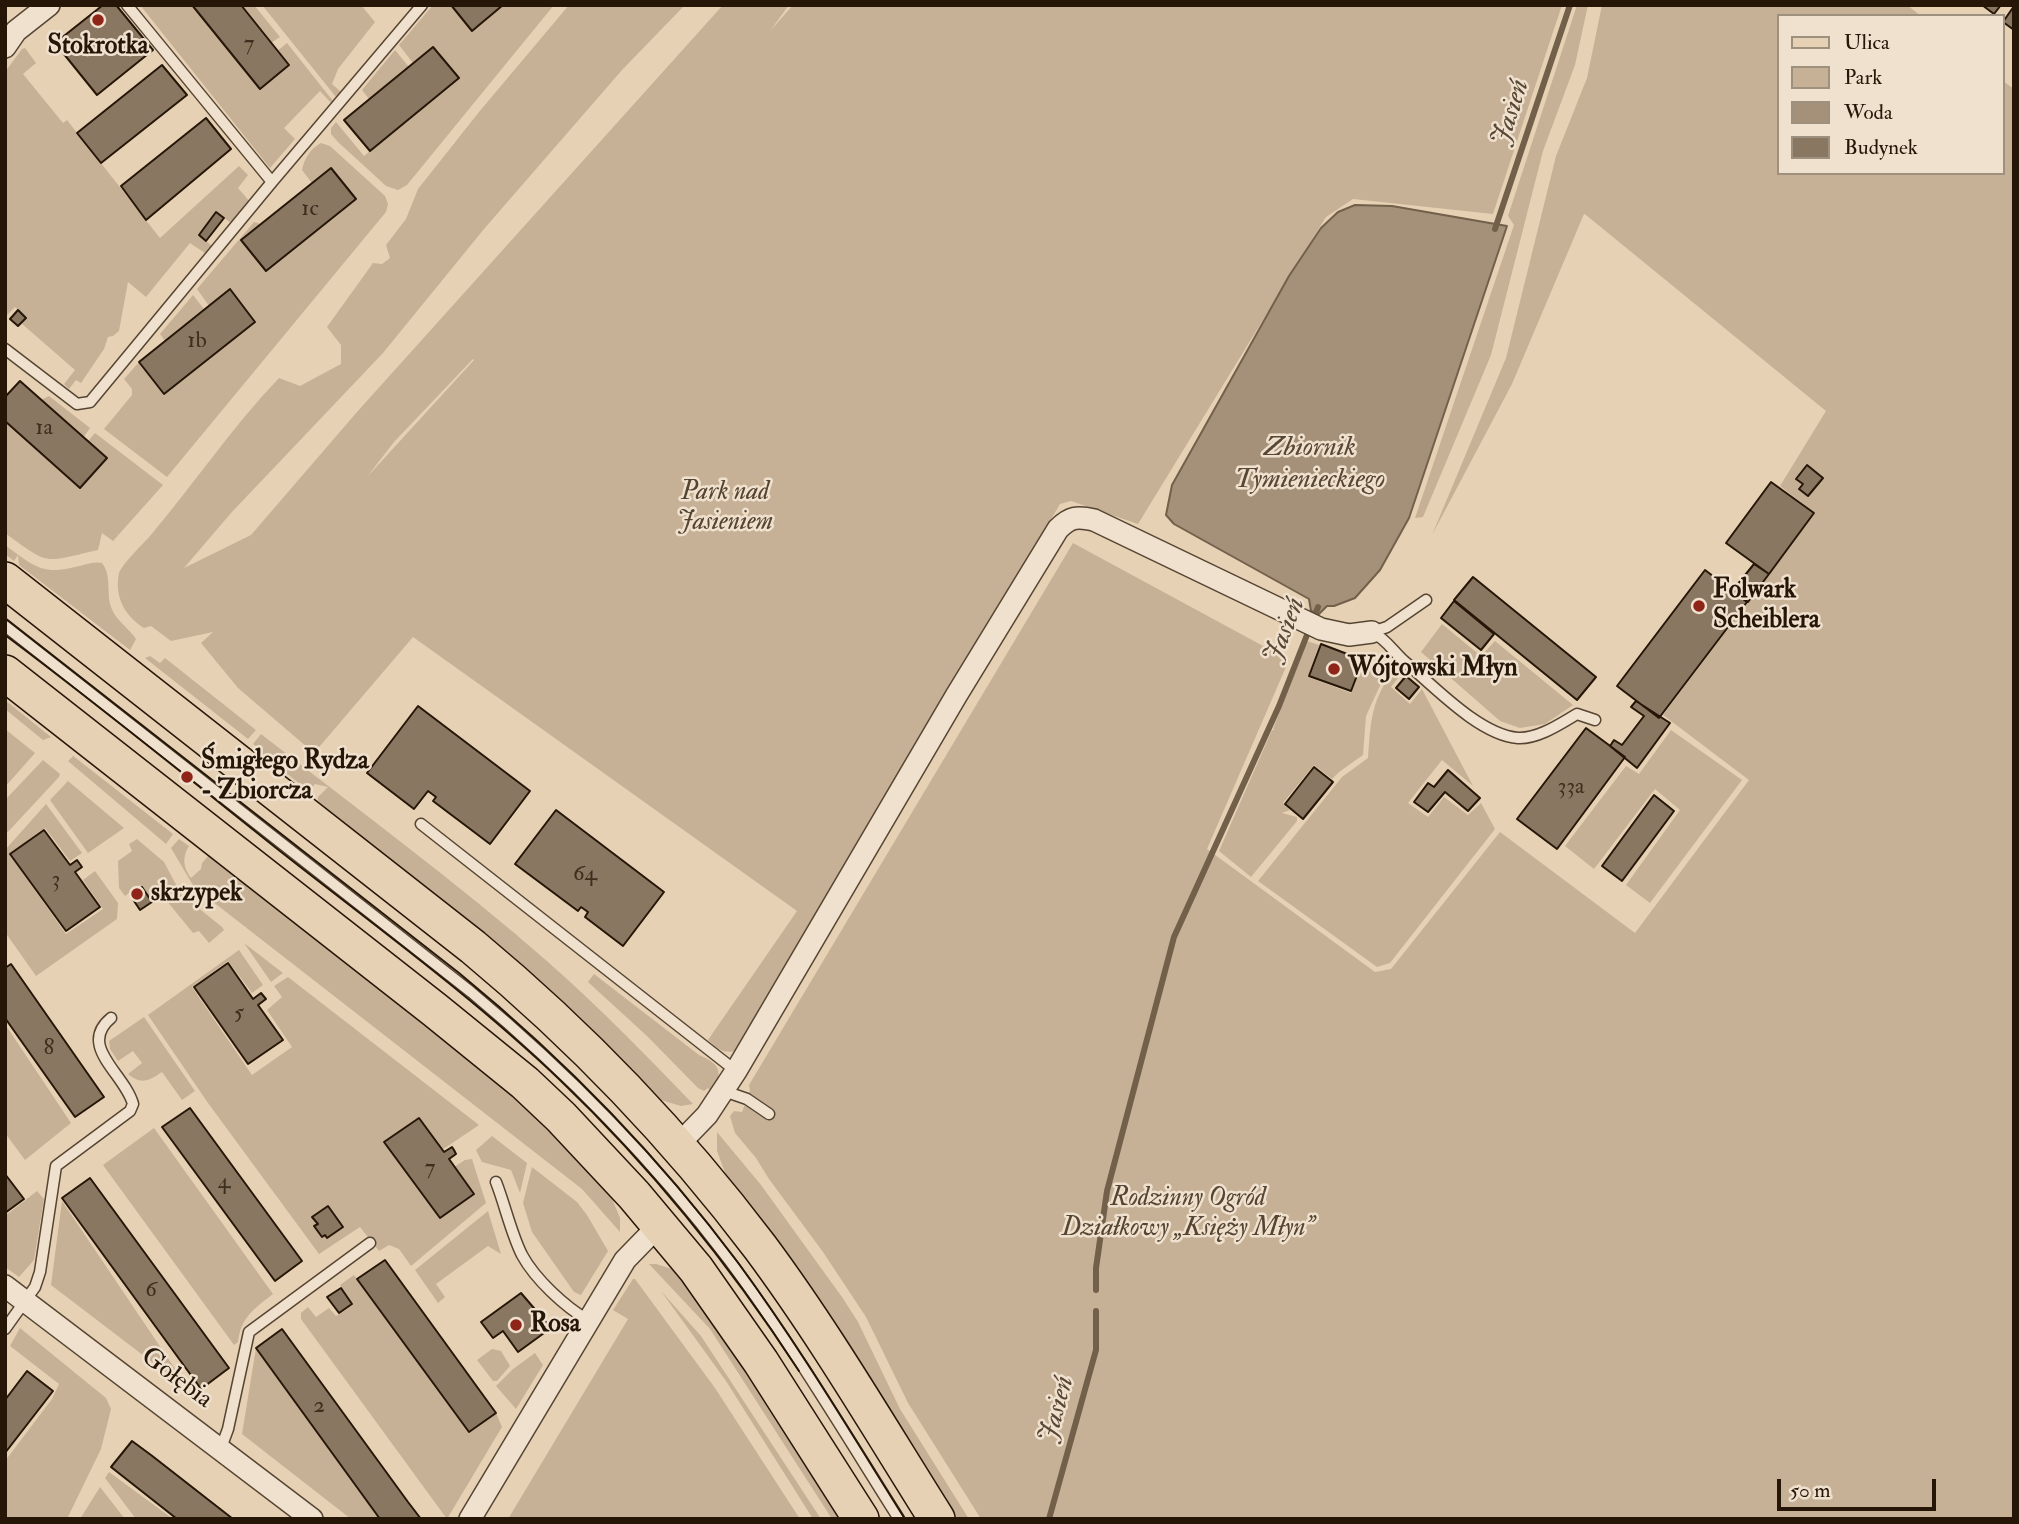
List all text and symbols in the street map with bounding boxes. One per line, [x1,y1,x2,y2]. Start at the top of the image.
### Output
marker: Stokrotka [90,12,106,28]
legend [1778,14,2005,175]
text: Ulica [1844,29,1890,56]
place label: Stokrotka [47,31,149,63]
house number: 7 [244,31,254,59]
text: Park [1844,64,1882,91]
water label: Jasień [1486,76,1538,150]
text: Woda [1844,99,1893,126]
text: Budynek [1844,134,1918,161]
house number: 1c [301,196,319,224]
house number: 1b [187,328,207,356]
house number: 1a [35,415,53,443]
water label: Zbiornik Tymienieckiego [1235,432,1385,498]
park label: Park nad Jasieniem [677,477,773,538]
place label: Folwark Scheiblera [1713,575,1820,636]
water label: Jasień [1258,593,1314,669]
marker: Folwark Scheiblera [1691,598,1707,614]
place label: Wójtowski Młyn [1348,653,1518,685]
marker: Wójtowski Młyn [1326,661,1342,677]
place label: Śmigłego Rydza - Zbiorcza [201,746,369,808]
marker: Śmigłego Rydza - Zbiorcza [179,769,195,785]
house number: 33a [1557,774,1585,802]
house number: 64 [573,861,597,889]
house number: 3 [52,867,60,895]
place label: skrzypek [151,878,243,910]
marker: skrzypek [129,886,145,902]
house number: 5 [234,1000,244,1028]
house number: 8 [44,1035,54,1063]
house number: 7 [425,1155,435,1183]
house number: 4 [218,1169,230,1197]
park label: Rodzinny Ogród Działkowy „Księży Młyn” [1062,1183,1314,1244]
house number: 6 [145,1277,157,1305]
place label: Rosa [530,1309,580,1341]
marker: Rosa [508,1317,524,1333]
street label: Gołębia [134,1342,218,1416]
water label: Jasień [1033,1373,1083,1447]
house number: 2 [313,1393,325,1421]
scale bar [1781,1464,1940,1508]
text: 50 m [1790,1477,1831,1504]

